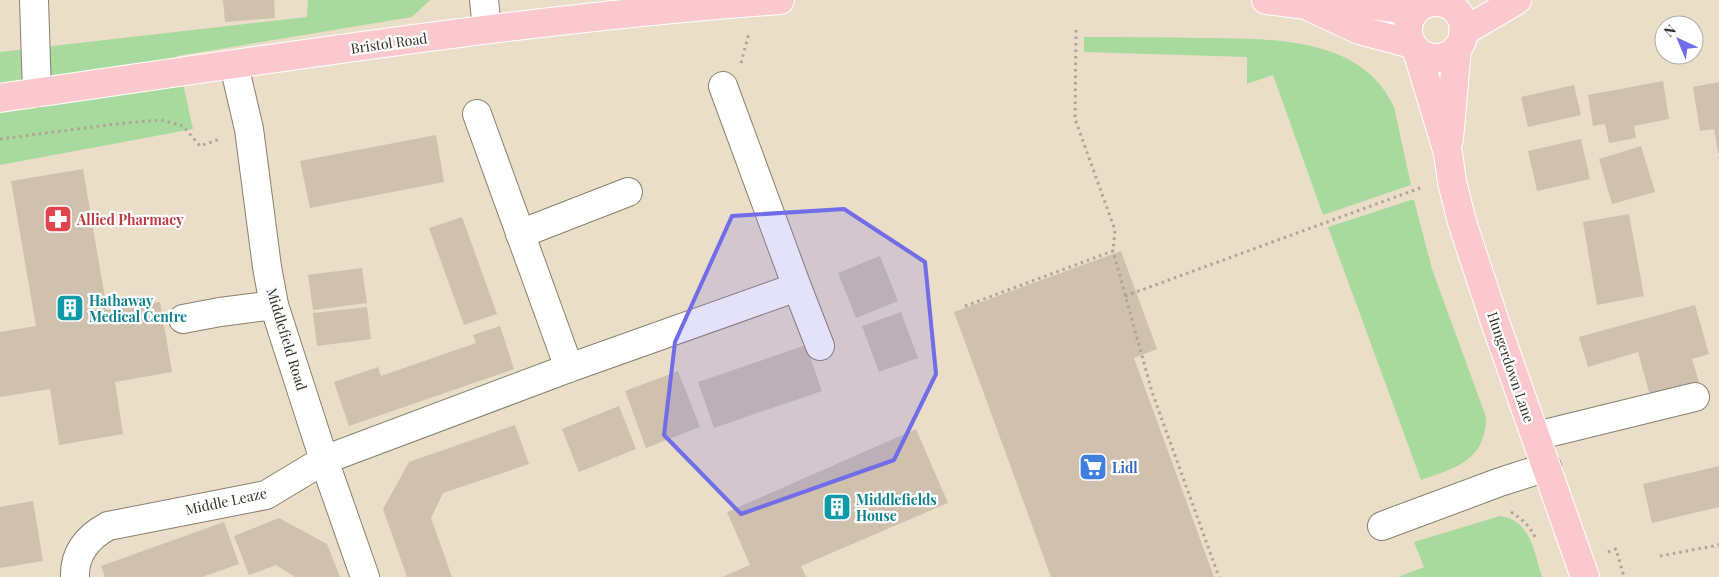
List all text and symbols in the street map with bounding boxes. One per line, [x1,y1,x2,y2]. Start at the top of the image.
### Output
north arrow [1654,15,1704,65]
text: N [1659,20,1680,41]
street label: Bristol Road [350,28,428,58]
pharmacy icon: Allied Pharmacy [43,204,73,234]
place label: Allied Pharmacy [76,210,184,229]
street label: Middlefield Road [262,285,312,393]
place label: Hathaway Medical Centre [89,291,187,326]
building icon: Hathaway Medical Centre [55,293,85,323]
street label: Hungerdown Lane [1483,309,1539,425]
supermarket icon: Lidl [1078,452,1108,482]
place label: Lidl [1112,458,1138,477]
street label: Middle Leaze [183,483,269,519]
place label: Middlefields House [856,490,937,525]
building icon: Middlefields House [822,492,852,522]

